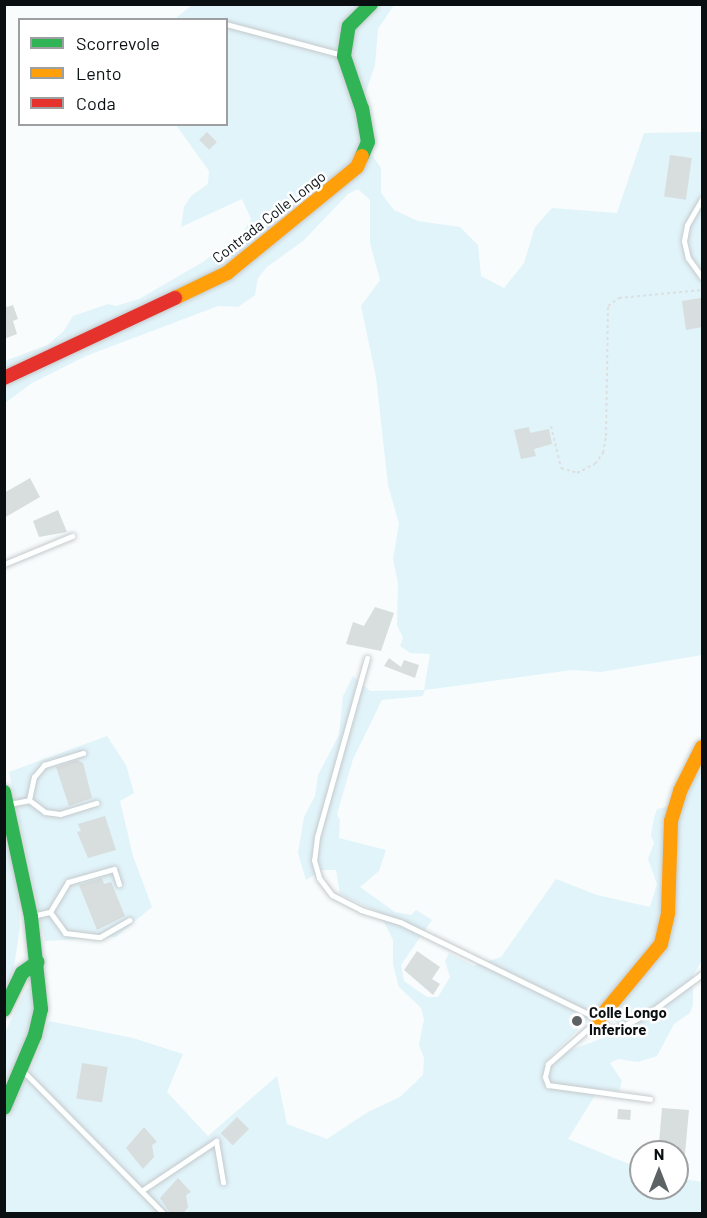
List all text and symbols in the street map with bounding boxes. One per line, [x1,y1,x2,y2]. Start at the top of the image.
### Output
legend [18,18,228,126]
text: Scorrevole [76,32,160,54]
text: Lento [76,62,122,84]
text: Coda [76,92,116,114]
street label: Contrada Colle Longo [209,167,329,267]
place label: Colle Longo Inferiore [589,1003,667,1038]
marker: Colle Longo Inferiore [570,1014,584,1028]
north arrow [629,1140,689,1200]
text: N [654,1144,664,1163]

